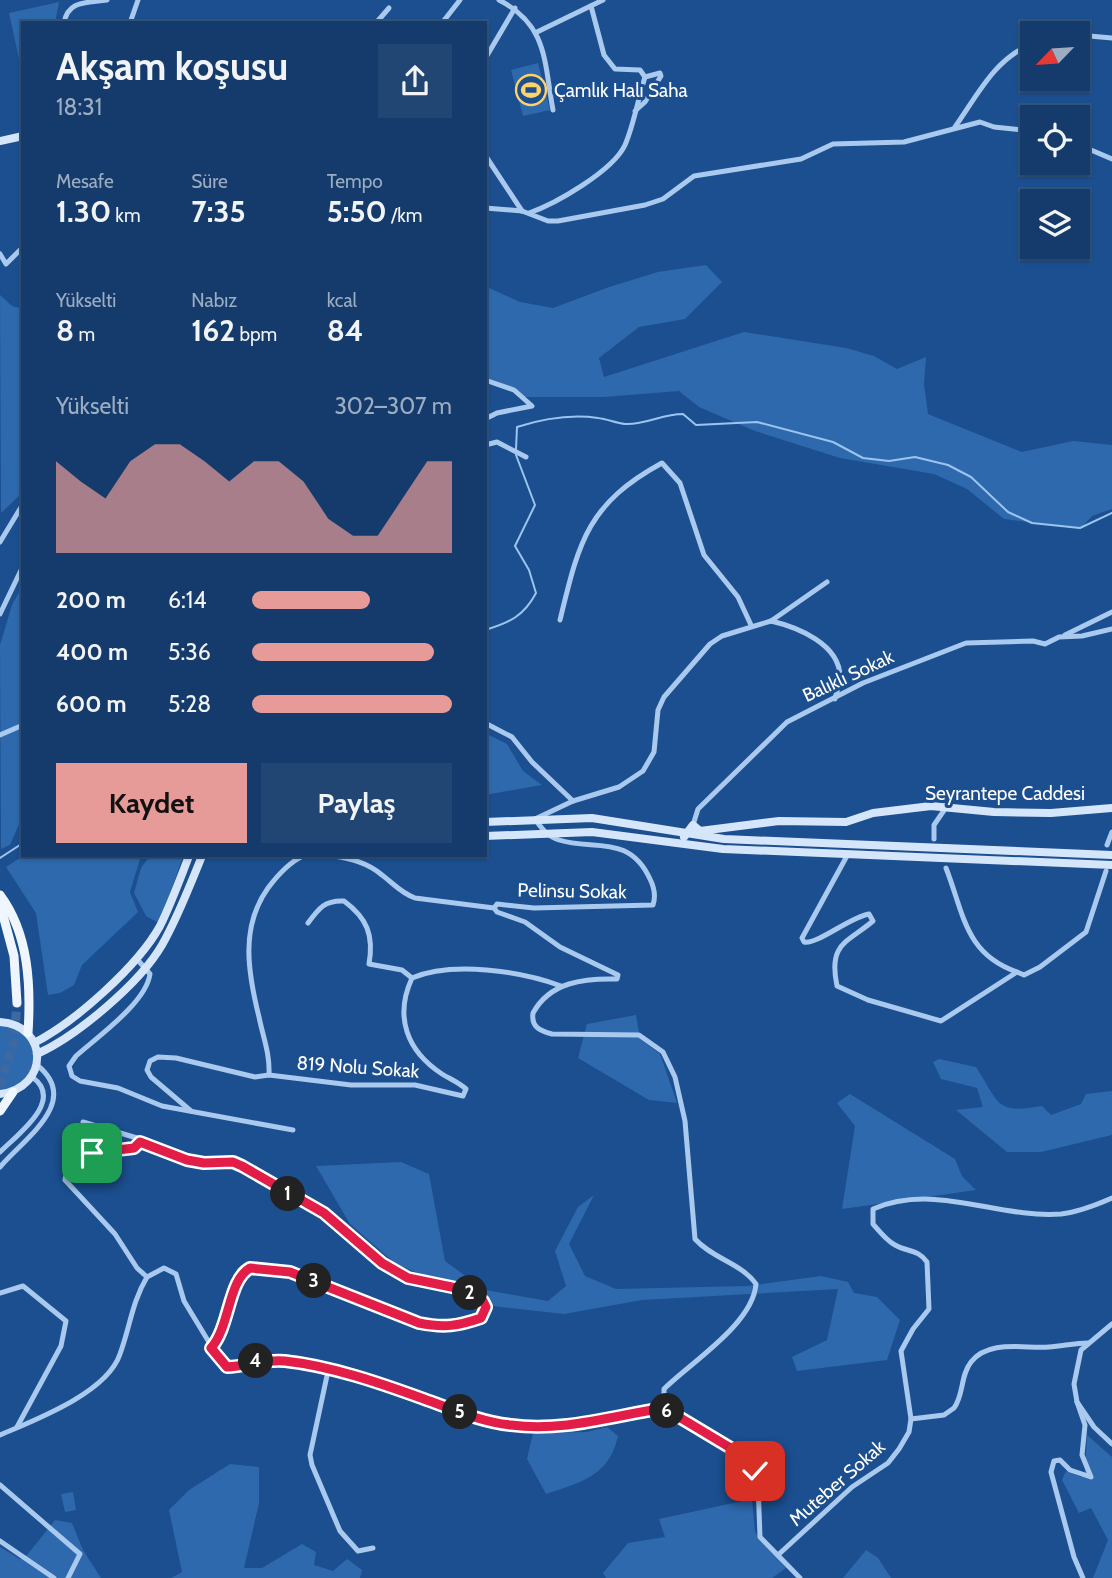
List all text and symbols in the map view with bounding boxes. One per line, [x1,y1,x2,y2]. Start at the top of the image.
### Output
north arrow [1020,21,1090,91]
map controls [1020,21,1090,259]
text: Akşam koşusu [56,43,288,90]
button: share [378,44,452,118]
sports icon: Çamlık Halı Saha [514,73,548,107]
place label: Çamlık Halı Saha [554,79,688,102]
text: 18:31 [56,93,102,121]
button: locate [1020,105,1090,175]
text: Mesafe [56,170,114,193]
text: Süre [191,170,228,193]
text: Tempo [327,170,383,193]
button: layers [1020,189,1090,259]
text: 1.30 [56,193,111,230]
text: 7:35 [191,193,246,230]
text: 5:50 [327,193,387,230]
text: km [111,204,141,227]
text: /km [387,204,422,227]
text: Yükselti [56,289,116,312]
text: Nabız [191,289,237,312]
text: kcal [327,289,357,312]
text: 8 [56,312,74,349]
text: 162 [191,312,235,349]
text: 84 [327,312,363,349]
text: m [74,323,95,346]
text: bpm [235,323,277,346]
text: Yükselti [56,392,129,420]
text: 302–307 m [334,392,452,420]
text: 200 m [56,586,126,614]
text: 6:14 [168,586,207,614]
text: 400 m [56,638,128,666]
text: 5:36 [168,638,211,666]
street label: Balıklı Sokak [799,645,898,707]
text: 600 m [56,690,127,718]
text: 5:28 [168,690,211,718]
button: Kaydet [56,763,247,843]
button: Paylaş [261,763,452,843]
street label: Seyrantepe Caddesi [925,782,1085,805]
street label: Pelinsu Sokak [517,879,627,903]
street label: 819 Nolu Sokak [296,1051,420,1083]
pin [62,1123,122,1183]
icon: arrive [73,1134,111,1172]
pin: 1 [270,1176,306,1212]
text: 1 [284,1182,291,1205]
pin: 3 [296,1264,332,1298]
text: 3 [308,1269,319,1292]
pin: 2 [452,1276,488,1310]
text: 2 [464,1281,475,1304]
pin: 4 [238,1344,274,1378]
text: 4 [250,1349,261,1372]
pin: 5 [442,1394,477,1430]
pin: 6 [650,1394,684,1428]
text: 6 [661,1399,672,1422]
text: 5 [454,1400,465,1423]
street label: Muteber Sokak [784,1435,890,1531]
pin [725,1441,785,1501]
icon: check [736,1452,774,1490]

